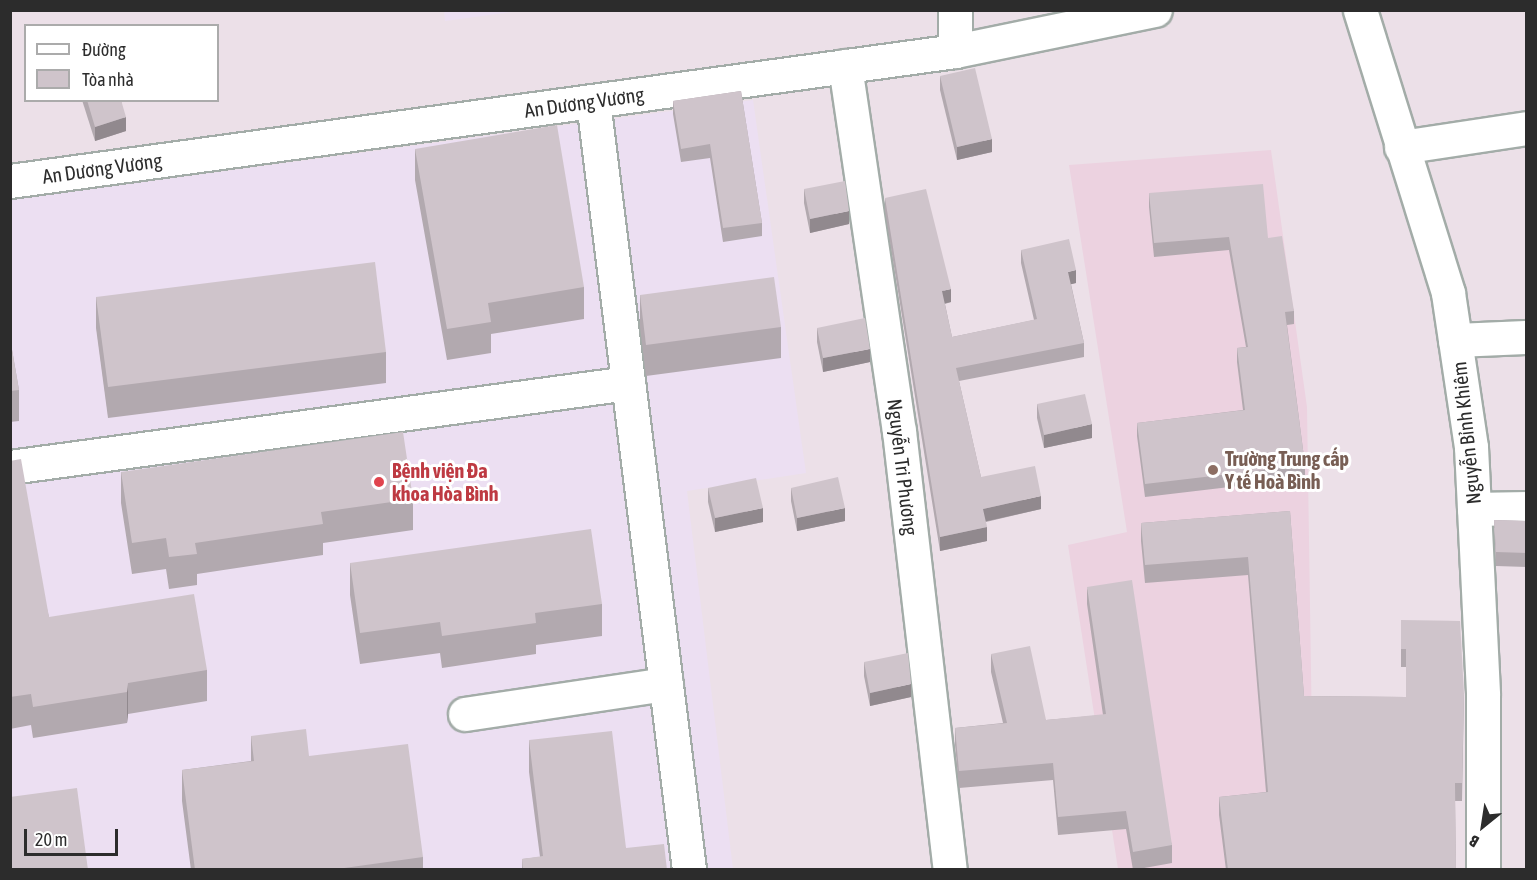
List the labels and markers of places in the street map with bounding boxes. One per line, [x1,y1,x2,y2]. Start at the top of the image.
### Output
place label: Trường Trung cấp Y tế Hoà Bình [1225,446,1349,493]
place label: Bệnh viện Đa khoa Hòa Bình [392,458,498,505]
marker: Trường Trung cấp Y tế Hoà Bình [1206,463,1220,477]
marker: Bệnh viện Đa khoa Hòa Bình [370,473,388,491]

